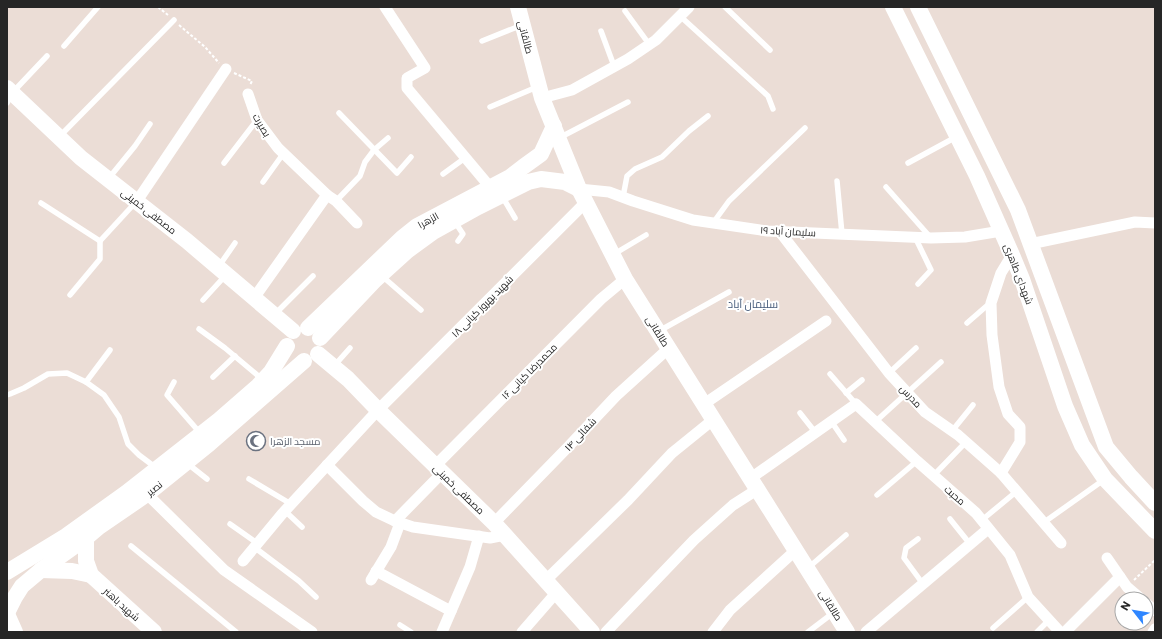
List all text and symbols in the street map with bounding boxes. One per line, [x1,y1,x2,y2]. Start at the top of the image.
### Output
street label: طالقانی [515,19,536,55]
street label: بصیرت [250,111,274,139]
street label: مصطفی خمینی [118,186,179,237]
street label: الزهرا [415,209,441,231]
street label: سلیمان آباد ۱۹ [760,224,816,239]
street label: شهدای طاهری [1001,242,1036,306]
street label: شهید بهروز کیانی ۱۸ [449,273,516,340]
district label: سلیمان آباد [728,297,778,311]
street label: طالقانی [643,313,672,349]
street label: محمدرضا کیانی ۱۶ [499,341,560,402]
street label: مدرس [897,382,924,410]
street label: شفائی ۱۴ [562,415,599,454]
mosque icon: مسجد الزهرا [245,430,267,452]
place label: مسجد الزهرا [270,435,320,447]
street label: مصطفی خمینی [430,462,487,517]
street label: نصیر [143,478,164,499]
street label: محبت [942,483,968,507]
street label: شهید باهنر [100,584,143,624]
street label: طالقانی [816,587,845,623]
north arrow [1114,591,1154,631]
text: N [1117,599,1133,612]

